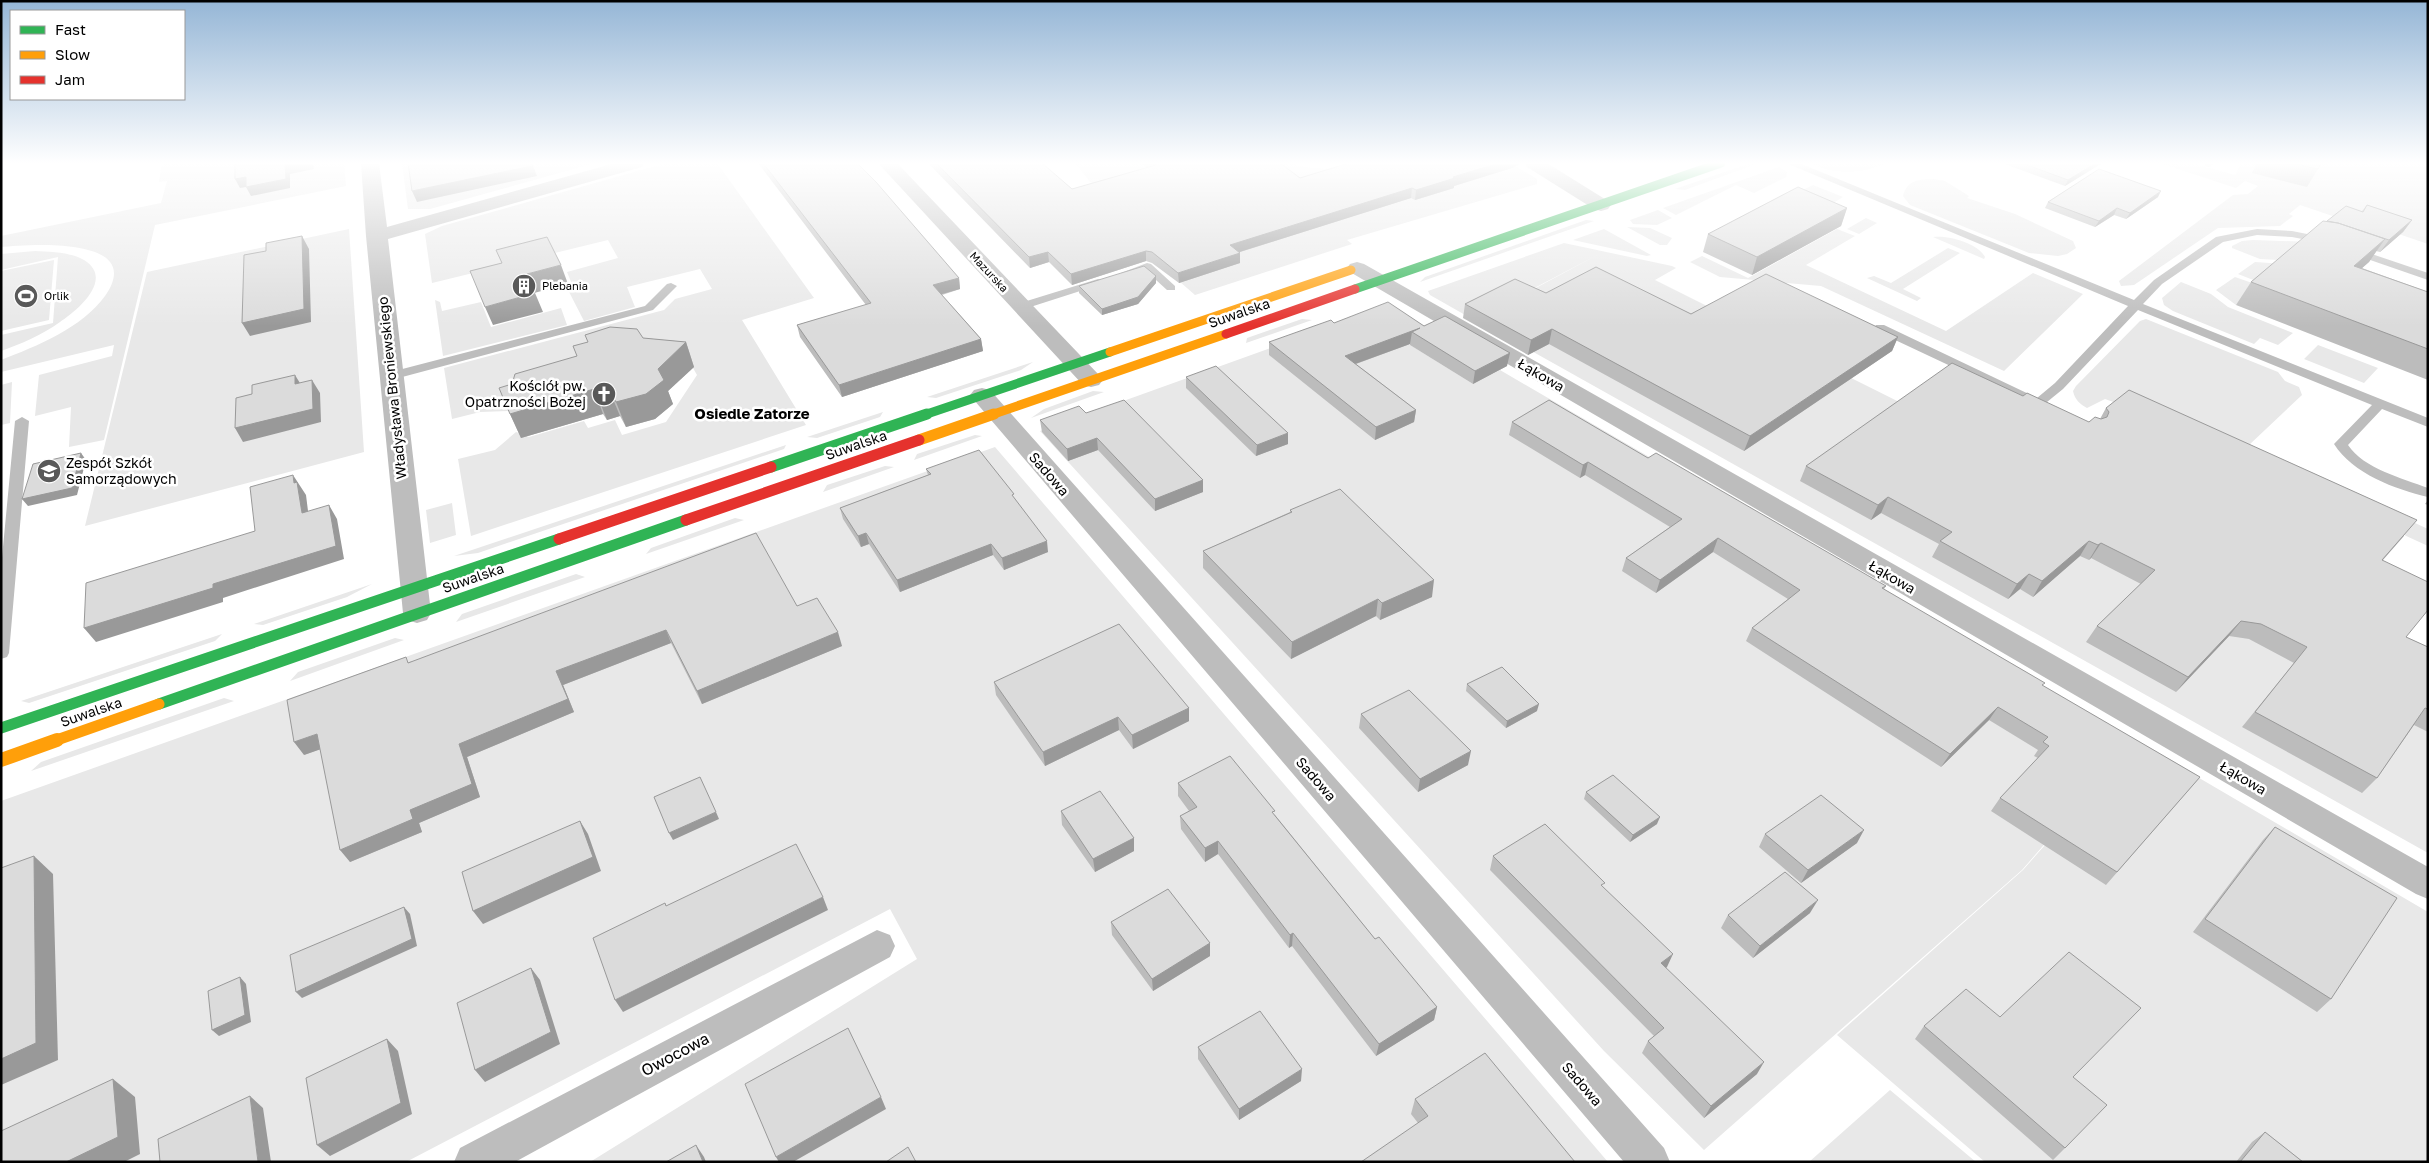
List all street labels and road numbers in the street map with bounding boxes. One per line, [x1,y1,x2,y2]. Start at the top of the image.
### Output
street label: Mazurska [967,249,1011,295]
street label: Suwalska [1206,294,1272,331]
street label: Władysława Broniewskiego [373,296,410,480]
street label: Łąkowa [1515,354,1568,395]
street label: Suwalska [823,426,889,463]
street label: Sadowa [1026,448,1073,499]
street label: Łąkowa [1866,556,1919,597]
street label: Suwalska [440,559,506,596]
street label: Suwalska [58,693,124,730]
street label: Sadowa [1293,753,1340,804]
street label: Łąkowa [2217,757,2270,798]
street label: Owocowa [638,1028,712,1080]
street label: Sadowa [1559,1058,1606,1109]

